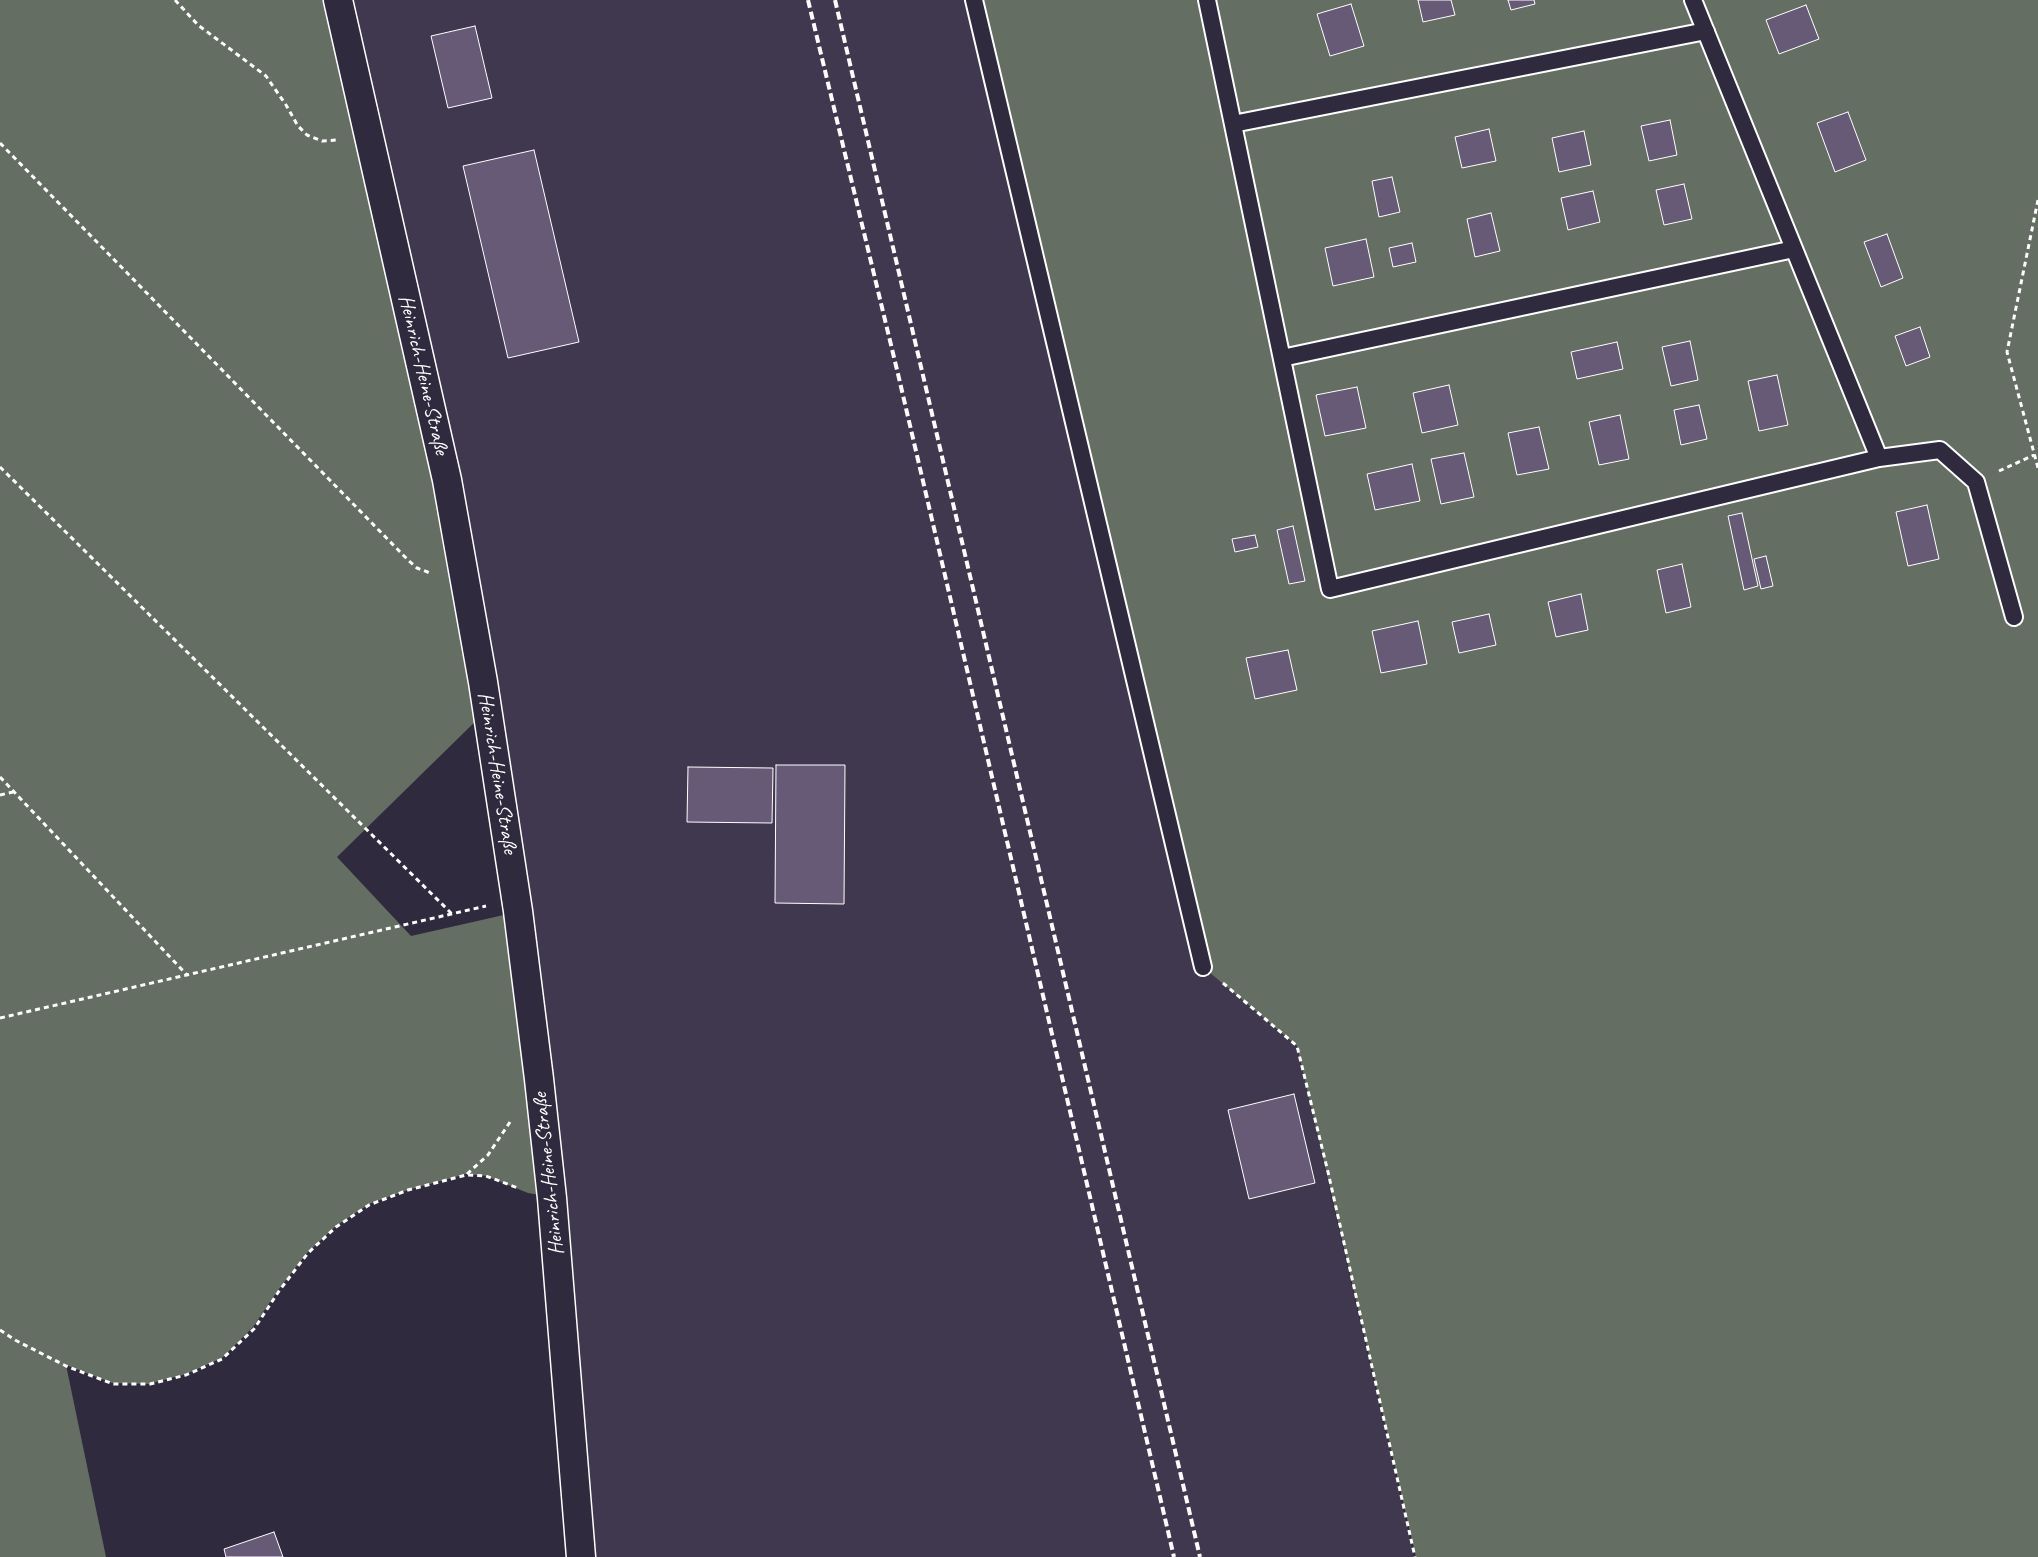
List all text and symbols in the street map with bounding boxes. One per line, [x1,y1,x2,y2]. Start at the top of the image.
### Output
street label: Heinrich-Heine-Straße [392,293,454,457]
street label: Heinrich-Heine-Straße [472,690,522,856]
street label: Heinrich-Heine-Straße [528,1092,570,1256]

